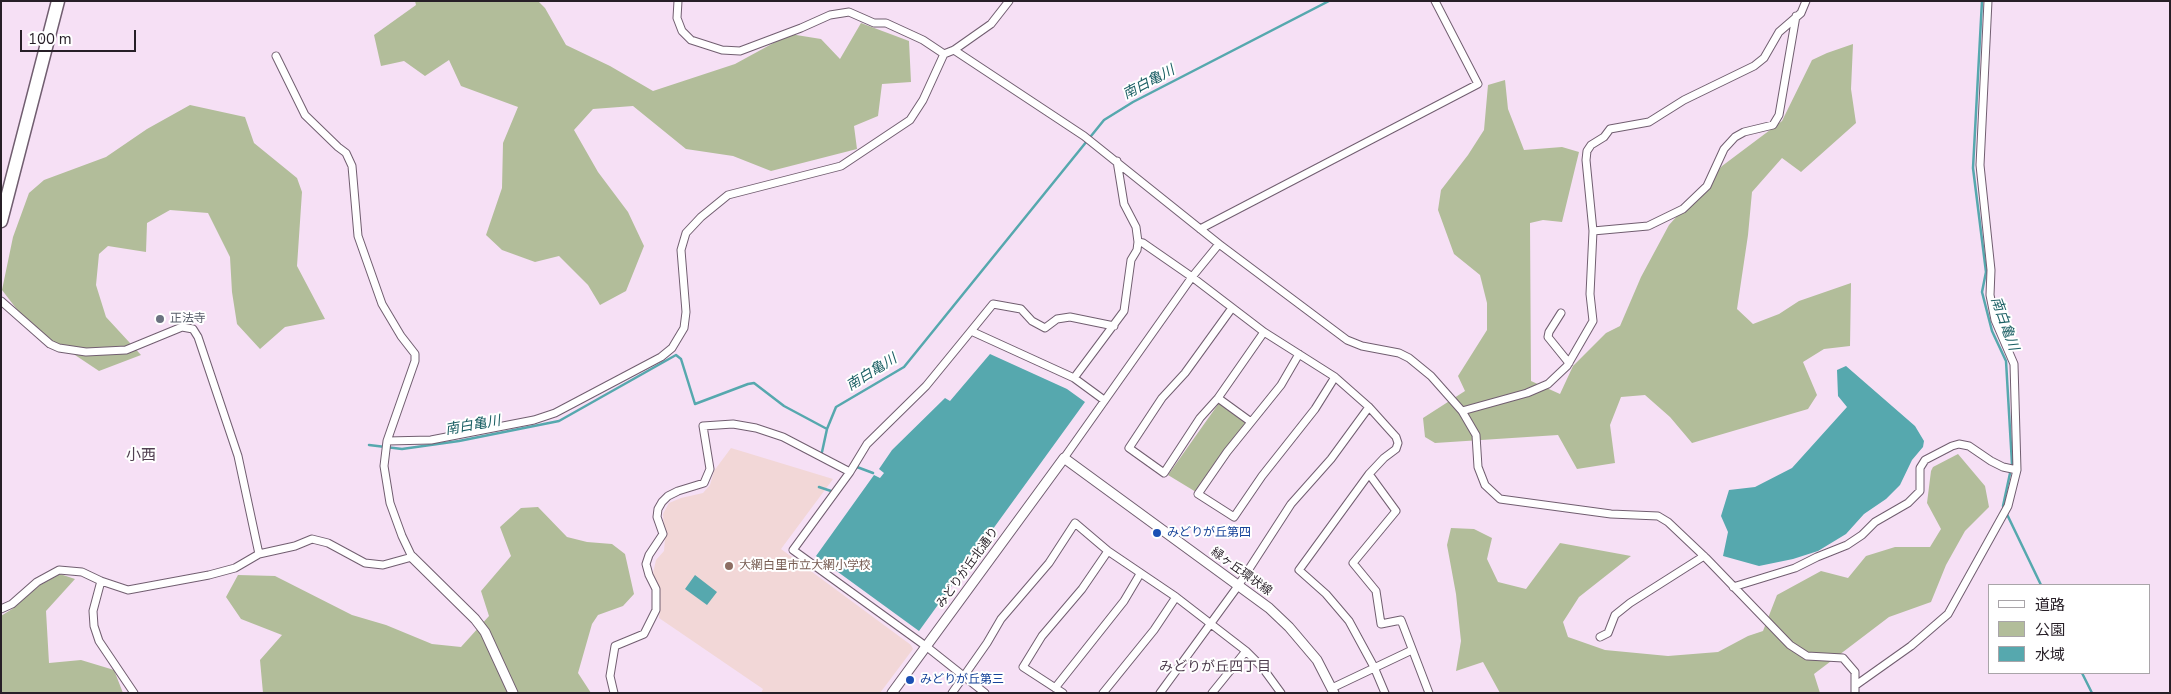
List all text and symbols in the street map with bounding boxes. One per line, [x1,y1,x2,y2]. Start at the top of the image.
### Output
scale bar [22,20,139,52]
text: 100 m [28,29,72,49]
water label: 南白亀川 [1120,62,1178,104]
water label: 南白亀川 [1987,295,2021,353]
place label: 正法寺 [170,312,206,326]
marker: 正法寺 [154,313,166,325]
water label: 南白亀川 [844,351,900,395]
water label: 南白亀川 [444,413,502,439]
district label: 小西 [126,447,156,465]
street label: みどりが丘北通り [934,525,1002,611]
place label: みどりが丘第四 [1167,526,1251,540]
marker: みどりが丘第四 [1151,527,1163,539]
street label: 緑ヶ丘環状線 [1208,545,1274,599]
place label: 大網白里市立大網小学校 [739,559,871,573]
marker: 大網白里市立大網小学校 [723,560,735,572]
legend [1988,584,2151,674]
text: 道路 [2035,595,2065,615]
text: 公園 [2035,620,2065,640]
text: 水域 [2035,645,2065,665]
district label: みどりが丘四丁目 [1159,660,1271,676]
place label: みどりが丘第三 [920,673,1004,687]
marker: みどりが丘第三 [904,674,916,686]

